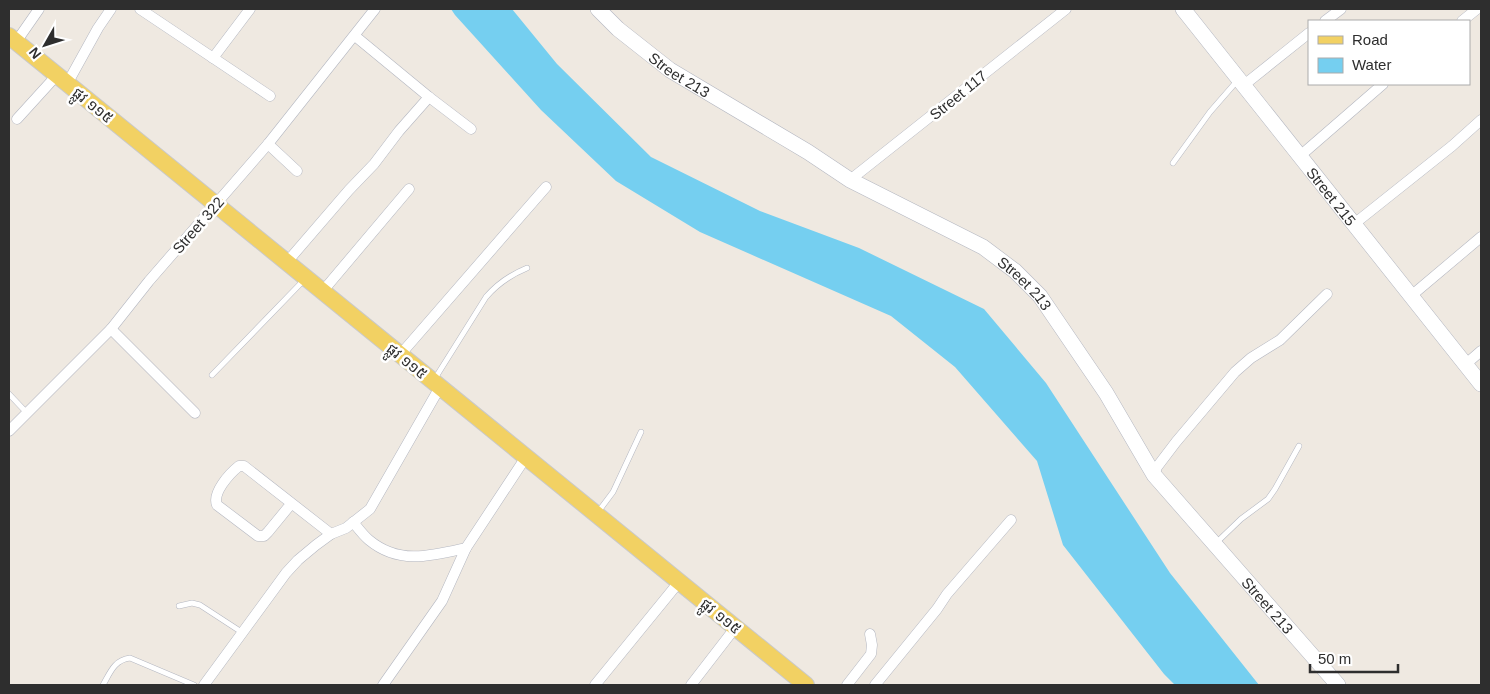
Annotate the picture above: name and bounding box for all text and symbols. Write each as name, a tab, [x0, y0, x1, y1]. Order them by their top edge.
north arrow	[20, 20, 70, 70]
legend	[1308, 20, 1470, 85]
text: Road	[1352, 31, 1388, 48]
text: N	[25, 44, 44, 62]
street label: Street 213	[646, 48, 713, 100]
text: Water	[1352, 56, 1391, 73]
street label: Street 117	[926, 67, 990, 123]
street label: ផ្លូវ ១១៥	[66, 84, 117, 131]
street label: Street 215	[1303, 164, 1360, 229]
street label: Street 322	[169, 193, 227, 257]
street label: Street 213	[995, 253, 1055, 313]
street label: ផ្លូវ ១១៥	[380, 340, 431, 387]
street label: Street 213	[1239, 573, 1297, 637]
street label: ផ្លូវ ១១៥	[694, 595, 745, 642]
scale bar	[1310, 642, 1398, 674]
text: 50 m	[1318, 650, 1351, 667]

